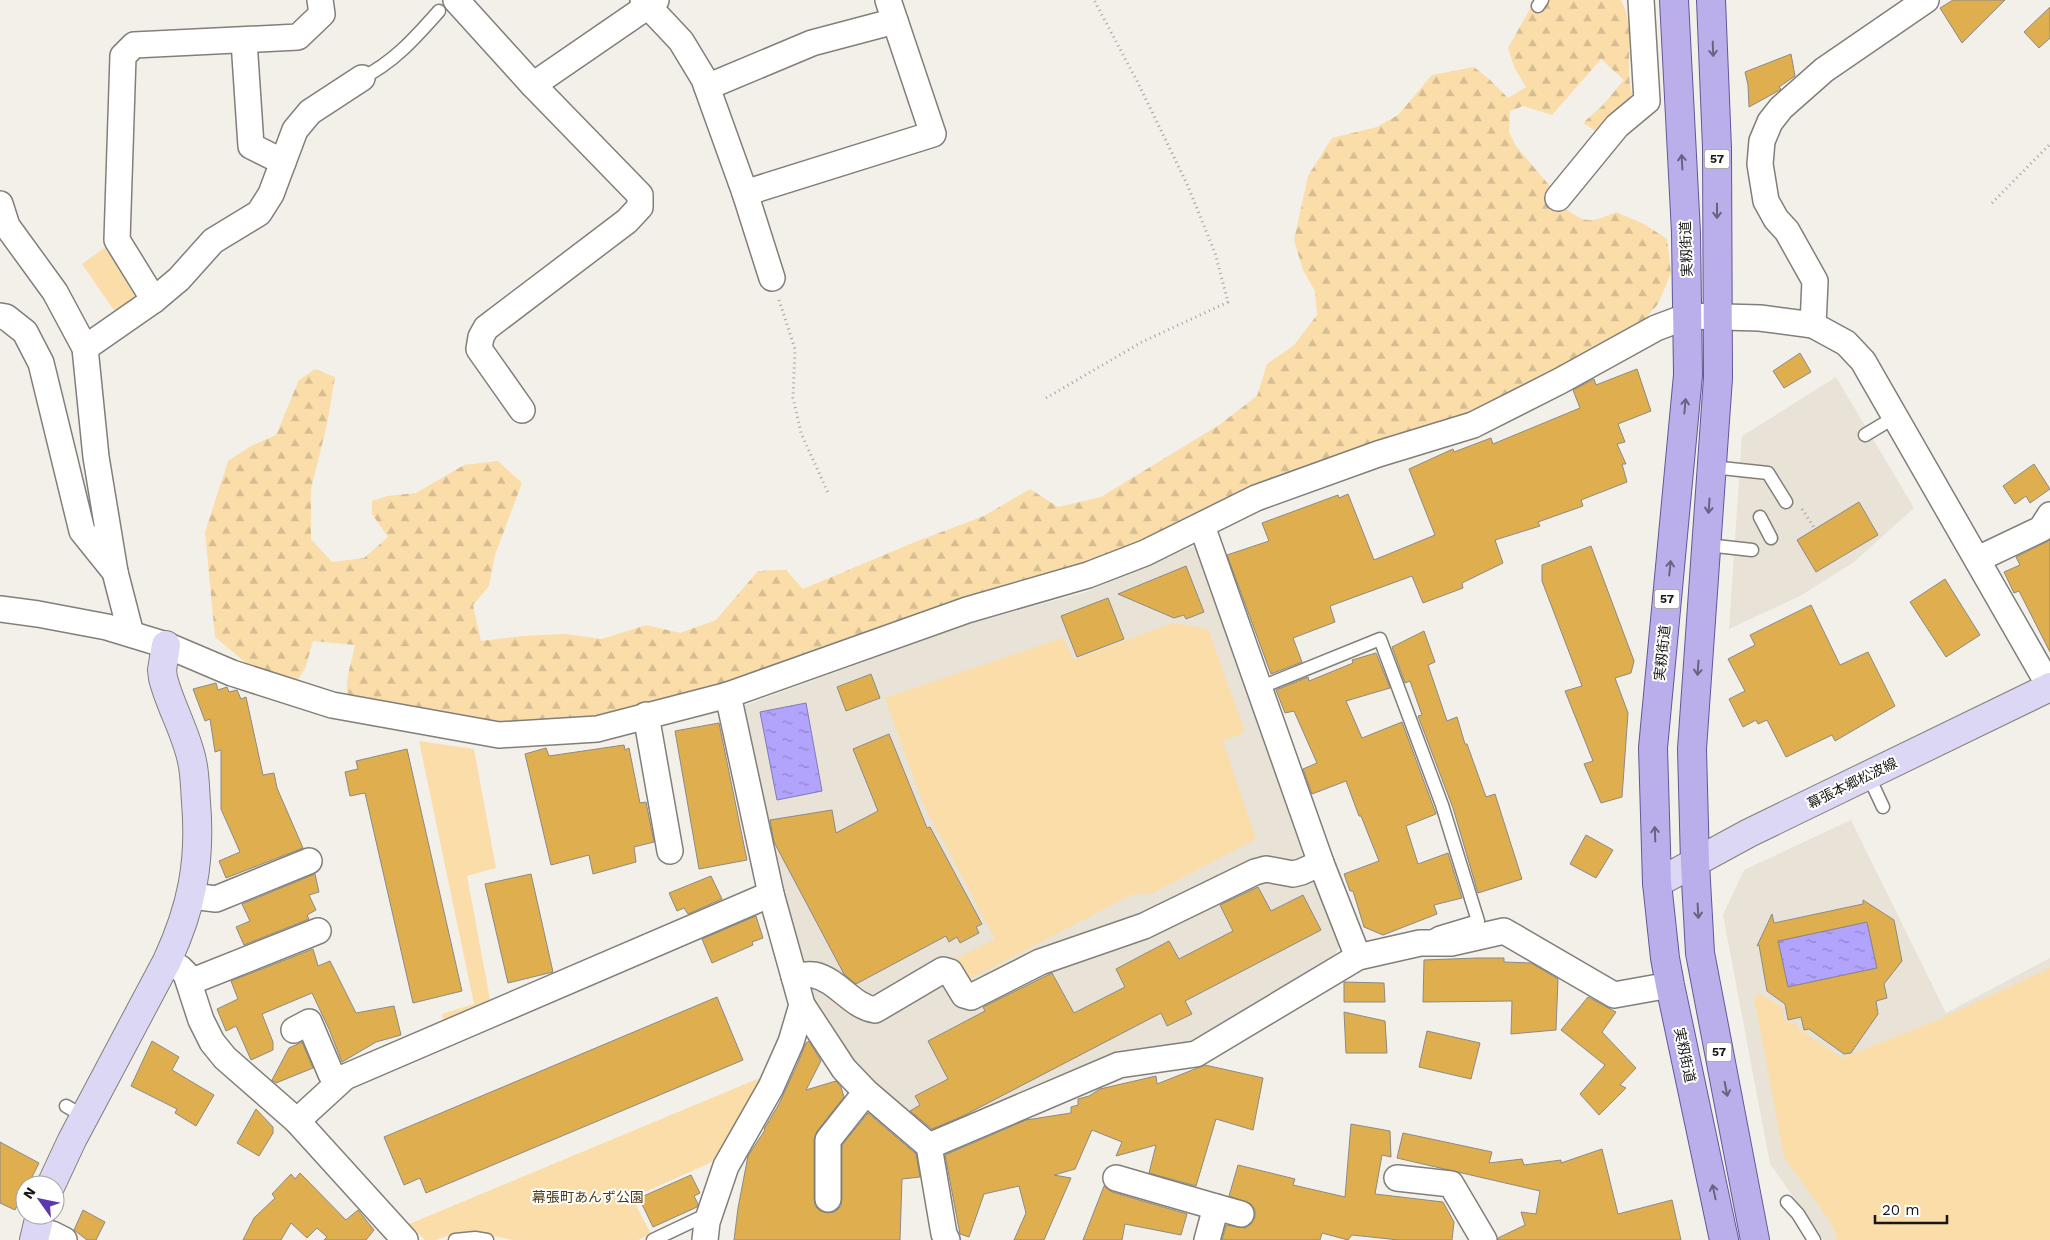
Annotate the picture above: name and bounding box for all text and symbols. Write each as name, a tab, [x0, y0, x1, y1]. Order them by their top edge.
one-way arrow	[1709, 40, 1718, 56]
road number: 57	[1704, 150, 1730, 168]
one-way arrow	[1678, 155, 1687, 171]
one-way arrow	[1712, 202, 1722, 219]
street label: 実籾街道	[1677, 221, 1695, 277]
one-way arrow	[1681, 398, 1690, 414]
one-way arrow	[1705, 497, 1714, 513]
one-way arrow	[1665, 560, 1675, 576]
road number: 57	[1654, 590, 1680, 608]
street label: 実籾街道	[1651, 624, 1673, 682]
one-way arrow	[1694, 660, 1703, 676]
street label: 幕張本郷松波線	[1804, 754, 1900, 812]
one-way arrow	[1651, 826, 1660, 842]
one-way arrow	[1693, 903, 1702, 919]
street label: 実籾街道	[1671, 1026, 1699, 1084]
road number: 57	[1706, 1042, 1732, 1062]
one-way arrow	[1722, 1080, 1731, 1096]
north arrow	[15, 1175, 65, 1225]
text: N	[20, 1184, 39, 1202]
one-way arrow	[1709, 1185, 1718, 1201]
park label: 幕張町あんず公園	[532, 1189, 644, 1205]
scale bar	[1875, 1192, 1948, 1224]
text: 20 m	[1882, 1201, 1920, 1219]

